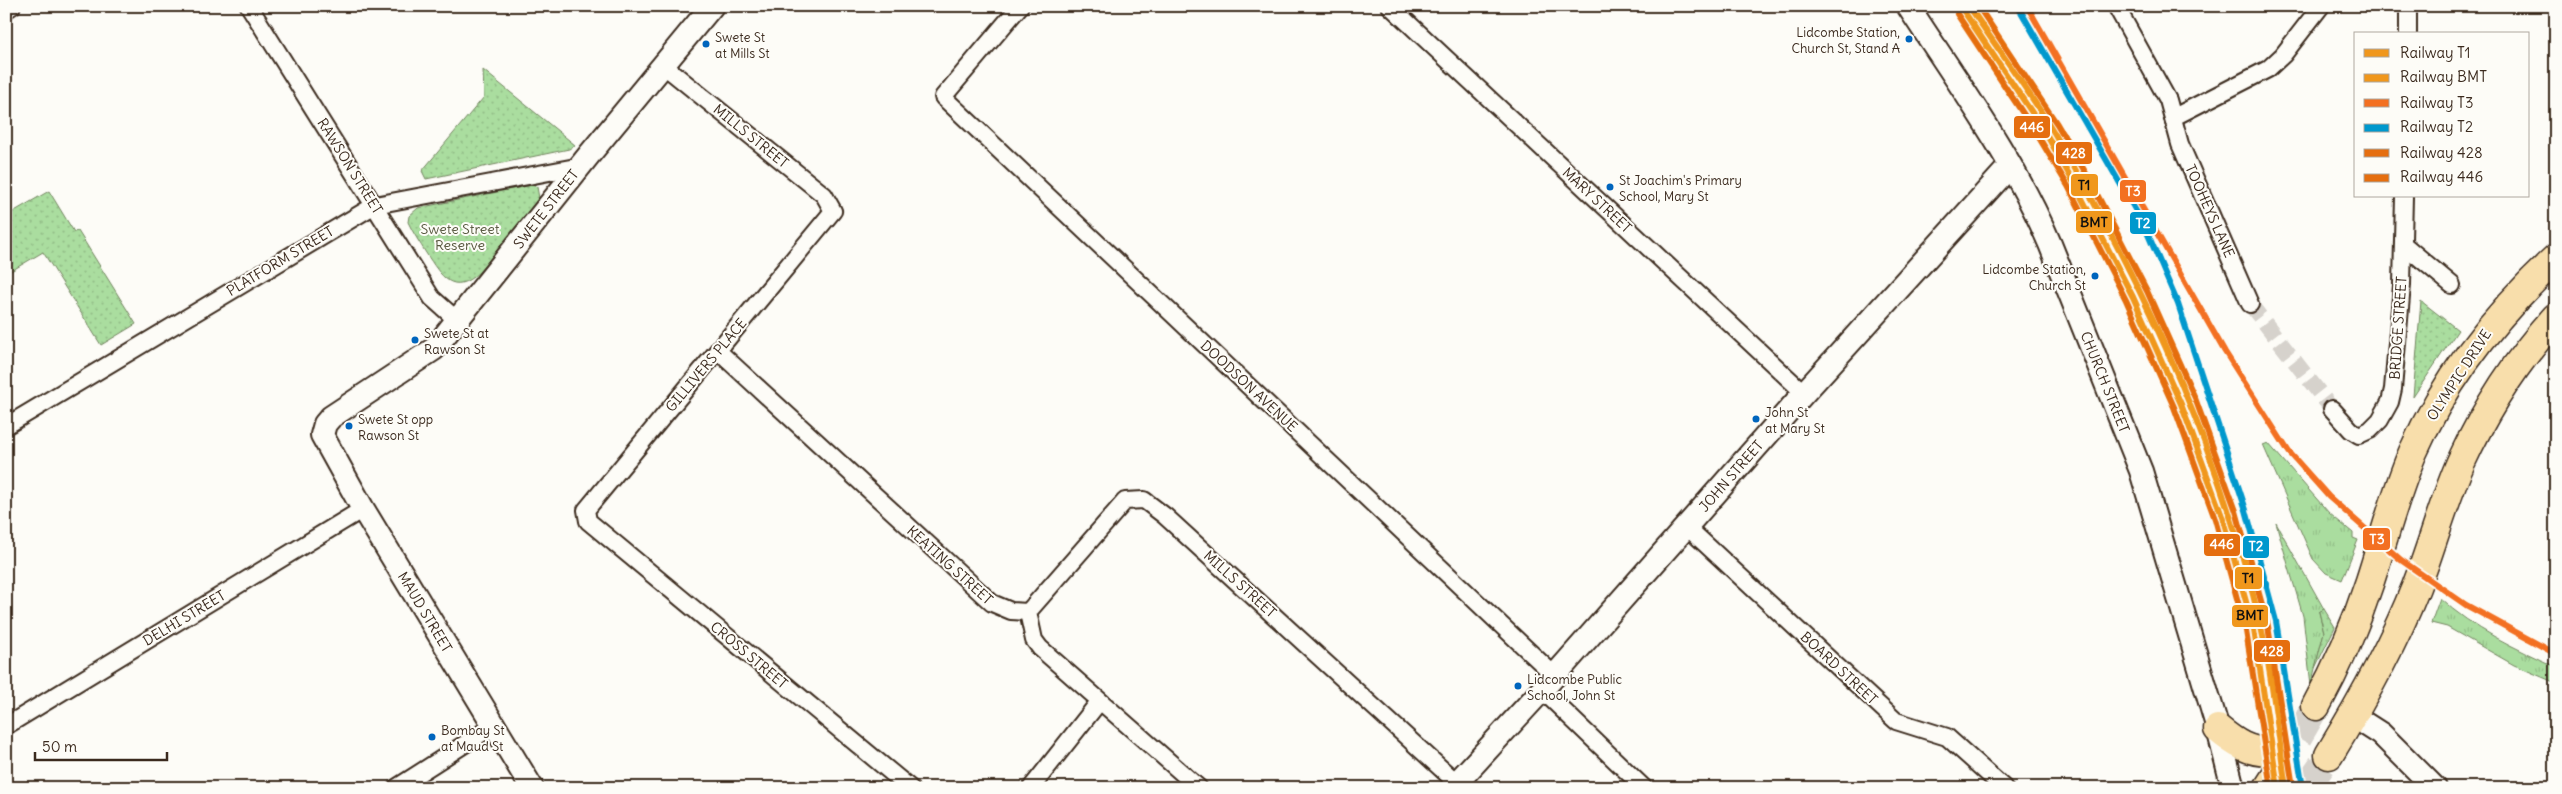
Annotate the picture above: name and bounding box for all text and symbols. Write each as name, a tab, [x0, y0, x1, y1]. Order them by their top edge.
place label: Lidcombe Station, Church St, Stand A	[1791, 24, 1900, 57]
place label: Swete St at Mills St	[715, 29, 770, 62]
legend	[2354, 32, 2530, 198]
marker: Lidcombe Station, Church St, Stand A	[1904, 34, 1914, 44]
marker: Swete St at Mills St	[701, 39, 711, 49]
text: Railway T1	[2400, 43, 2471, 62]
text: Railway BMT	[2400, 67, 2487, 86]
text: Railway T3	[2400, 93, 2474, 112]
street label: MILLS STREET	[710, 100, 792, 172]
street label: RAWSON STREET	[313, 115, 387, 217]
line badge: 446	[2013, 115, 2051, 139]
text: Railway T2	[2400, 117, 2473, 136]
text: 446	[2020, 118, 2044, 136]
line badge: 428	[2055, 141, 2093, 165]
text: Railway 428	[2400, 143, 2483, 162]
text: 428	[2062, 144, 2086, 162]
street label: TOOHEYS LANE	[2181, 162, 2239, 260]
street label: MARY STREET	[1559, 163, 1635, 237]
street label: SWETE STREET	[510, 166, 582, 252]
text: Railway 446	[2400, 167, 2483, 186]
place label: St Joachim's Primary School, Mary St	[1619, 172, 1742, 205]
line badge: T1	[2070, 173, 2099, 197]
text: T1	[2078, 176, 2090, 194]
line badge: T3	[2119, 179, 2147, 203]
marker: St Joachim's Primary School, Mary St	[1605, 182, 1615, 192]
text: T3	[2125, 182, 2141, 200]
line badge: BMT	[2075, 210, 2113, 234]
line badge: T2	[2129, 211, 2157, 235]
text: BMT	[2080, 213, 2109, 231]
text: T2	[2136, 214, 2151, 232]
park label: Swete Street Reserve	[421, 220, 500, 254]
street label: PLATFORM STREET	[223, 222, 337, 300]
place label: Lidcombe Station, Church St	[1982, 261, 2087, 294]
marker: Lidcombe Station, Church St	[2090, 271, 2100, 281]
street label: BRIDGE STREET	[2385, 276, 2411, 380]
street label: GILLIVERS PLACE	[662, 314, 750, 416]
place label: Swete St at Rawson St	[424, 325, 490, 358]
street label: OLYMPIC DRIVE	[2423, 326, 2495, 424]
street label: CHURCH STREET	[2076, 329, 2134, 435]
marker: Swete St at Rawson St	[410, 335, 420, 345]
street label: DOODSON AVENUE	[1197, 336, 1301, 436]
place label: John St at Mary St	[1765, 404, 1826, 437]
place label: Swete St opp Rawson St	[358, 411, 433, 444]
marker: John St at Mary St	[1751, 414, 1761, 424]
marker: Swete St opp Rawson St	[344, 421, 354, 431]
street label: JOHN STREET	[1695, 437, 1767, 515]
street label: KEATING STREET	[903, 522, 997, 608]
line badge: T3	[2362, 527, 2391, 551]
text: T3	[2369, 530, 2385, 548]
line badge: 446	[2203, 533, 2241, 557]
text: 446	[2210, 535, 2234, 553]
line badge: T2	[2242, 535, 2270, 559]
text: T2	[2249, 537, 2264, 555]
street label: MILLS STREET	[1200, 547, 1280, 621]
line badge: T1	[2234, 566, 2263, 590]
street label: MAUD STREET	[394, 568, 456, 656]
text: T1	[2242, 569, 2254, 587]
street label: DELHI STREET	[140, 586, 228, 650]
line badge: BMT	[2231, 604, 2269, 628]
text: BMT	[2236, 606, 2265, 624]
street label: CROSS STREET	[707, 617, 791, 693]
street label: BOARD STREET	[1797, 628, 1881, 708]
line badge: 428	[2253, 639, 2291, 663]
text: 428	[2260, 642, 2284, 660]
place label: Lidcombe Public School, John St	[1527, 671, 1623, 704]
marker: Lidcombe Public School, John St	[1513, 681, 1523, 691]
place label: Bombay St at Maud St	[441, 722, 505, 755]
scale bar	[35, 729, 168, 761]
marker: Bombay St at Maud St	[427, 732, 437, 742]
text: 50 m	[42, 737, 77, 756]

